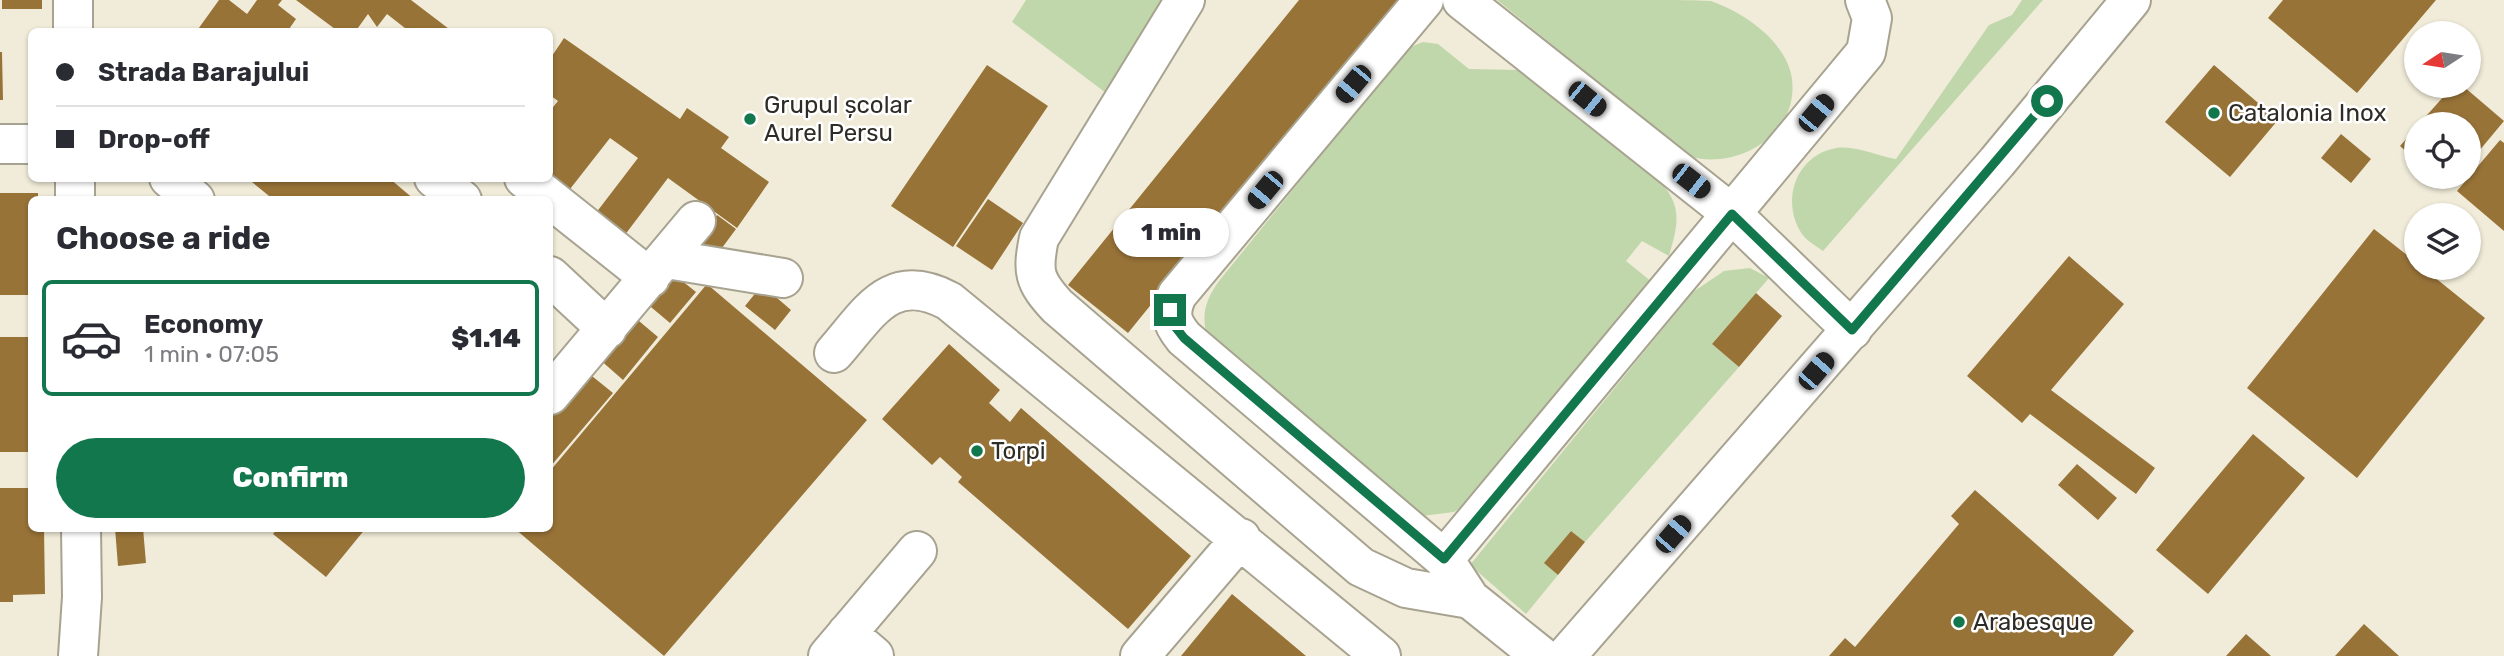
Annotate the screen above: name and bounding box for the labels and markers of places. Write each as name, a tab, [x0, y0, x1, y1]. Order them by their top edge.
place label: Grupul școlar Aurel Persu	[764, 91, 912, 147]
place label: Catalonia Inox	[2228, 99, 2386, 127]
marker: Catalonia Inox	[2206, 105, 2222, 121]
marker: Grupul școlar Aurel Persu	[742, 111, 758, 127]
place label: Torpi	[991, 437, 1046, 465]
marker: Torpi	[969, 443, 985, 459]
place label: Arabesque	[1973, 608, 2093, 636]
marker: Arabesque	[1951, 614, 1967, 630]

